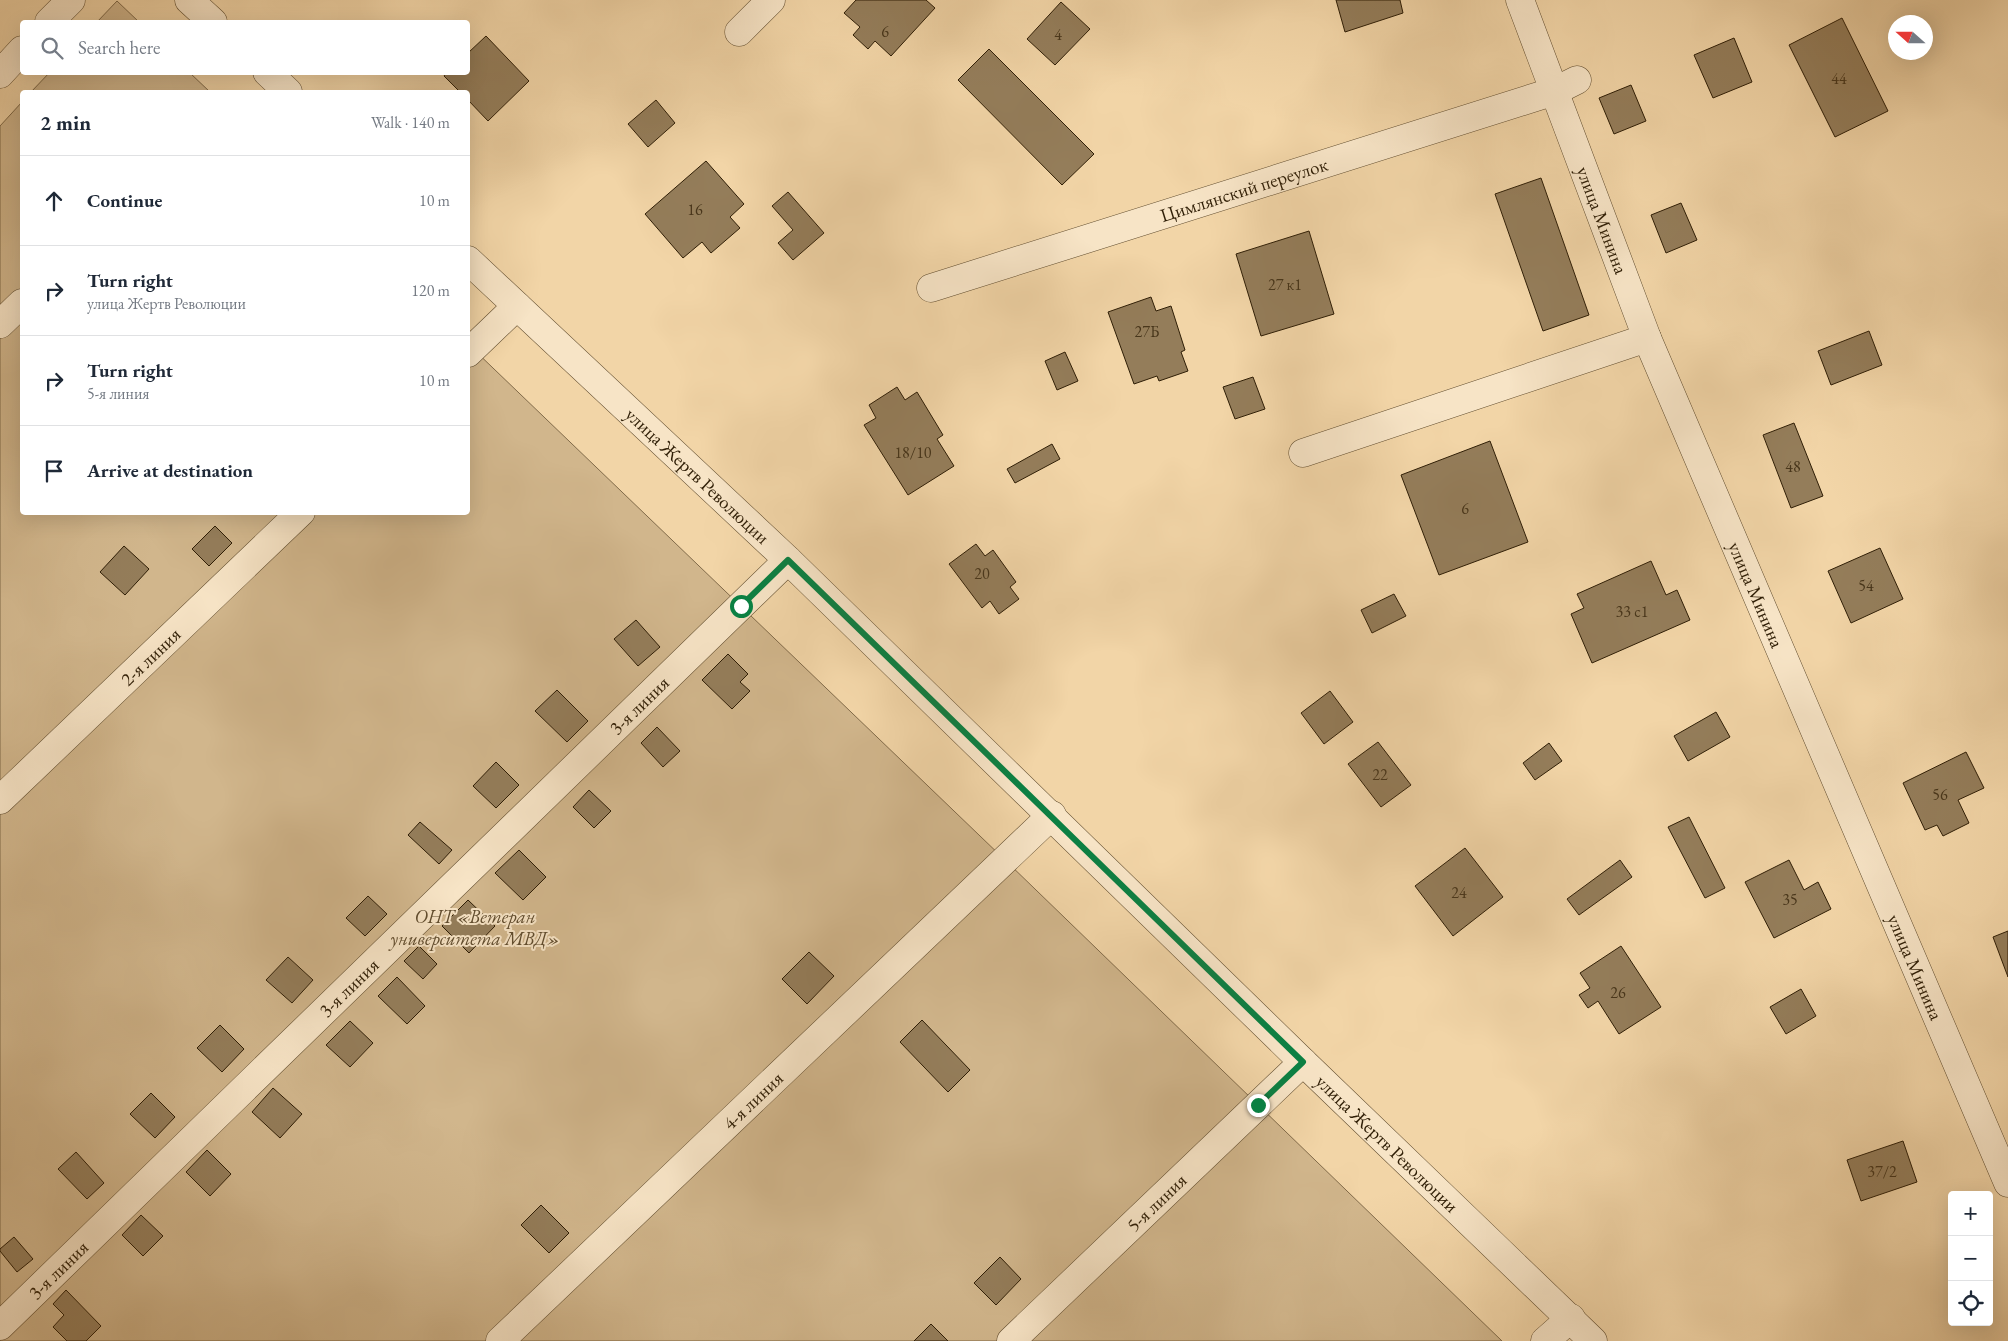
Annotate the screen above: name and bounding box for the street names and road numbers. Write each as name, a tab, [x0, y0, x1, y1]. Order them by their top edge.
street label: Цимлянский переулок	[1157, 152, 1331, 228]
street label: улица Минина	[1571, 163, 1634, 278]
street label: улица Жертв Революции	[620, 402, 775, 550]
street label: улица Минина	[1722, 538, 1790, 652]
street label: 2-я линия	[115, 622, 186, 691]
street label: 3-я линия	[604, 670, 675, 740]
street label: улица Минина	[1882, 910, 1949, 1024]
street label: 3-я линия	[313, 952, 385, 1022]
street label: 4-я линия	[717, 1066, 789, 1135]
street label: улица Жертв Революции	[1310, 1069, 1464, 1218]
street label: 5-я линия	[1121, 1167, 1193, 1237]
street label: 3-я линия	[23, 1235, 94, 1305]

